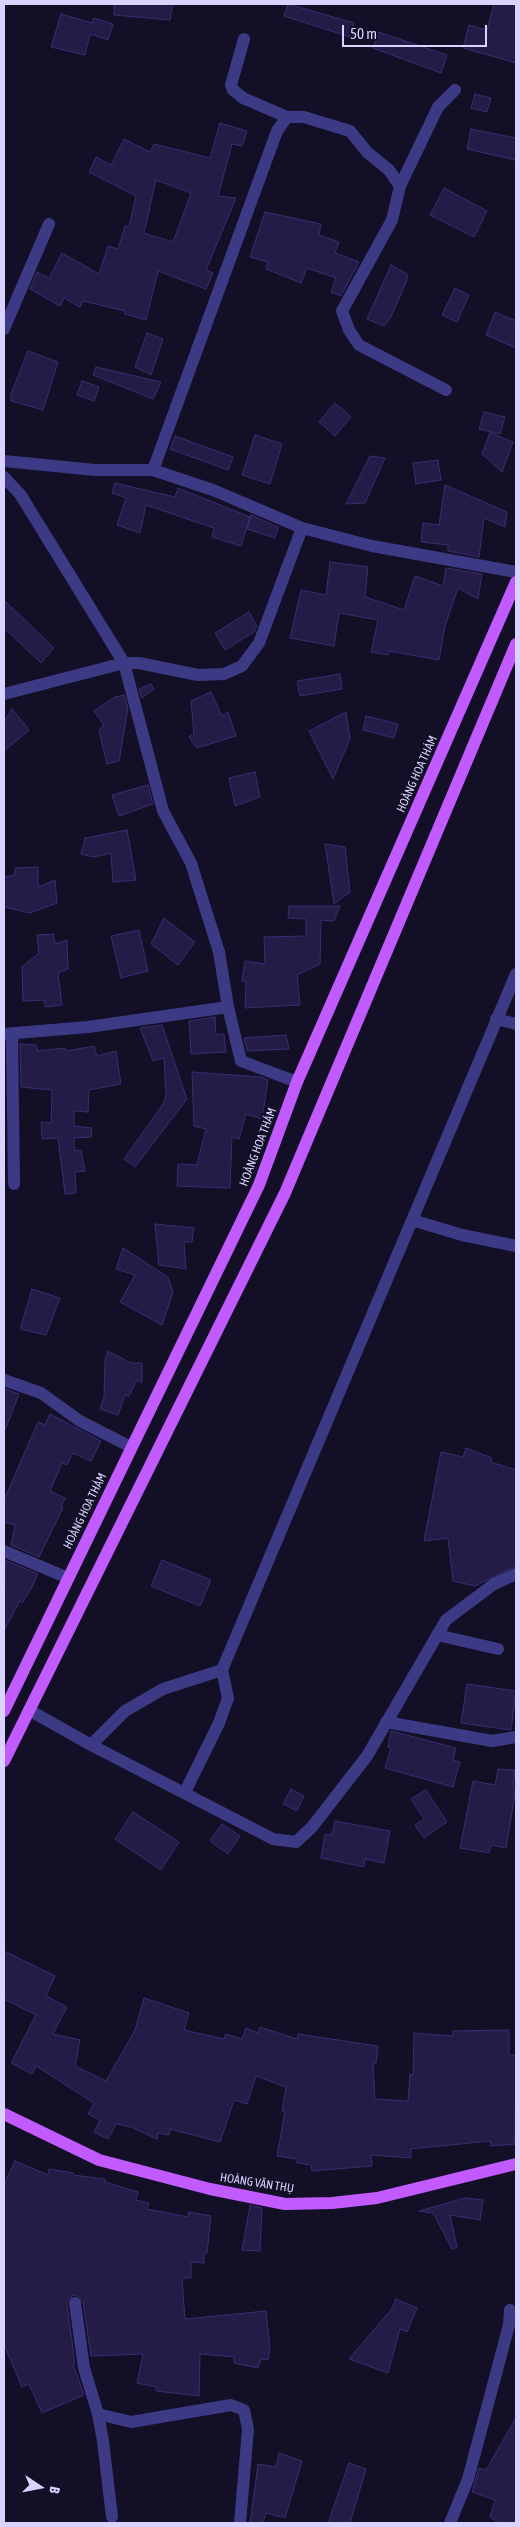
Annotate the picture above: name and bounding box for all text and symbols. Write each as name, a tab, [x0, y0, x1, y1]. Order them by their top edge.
scale bar	[345, 15, 490, 47]
text: 50 m	[350, 25, 377, 42]
street label: HOÀNG HOA THÁM	[394, 733, 440, 815]
street label: HOÀNG HOA THÁM	[236, 1106, 280, 1188]
street label: HOÀNG HOA THÁM	[60, 1471, 110, 1551]
street label: HOÀNG VĂN THỤ	[219, 2170, 295, 2196]
north arrow	[15, 2462, 65, 2512]
text: B	[46, 2485, 63, 2495]

